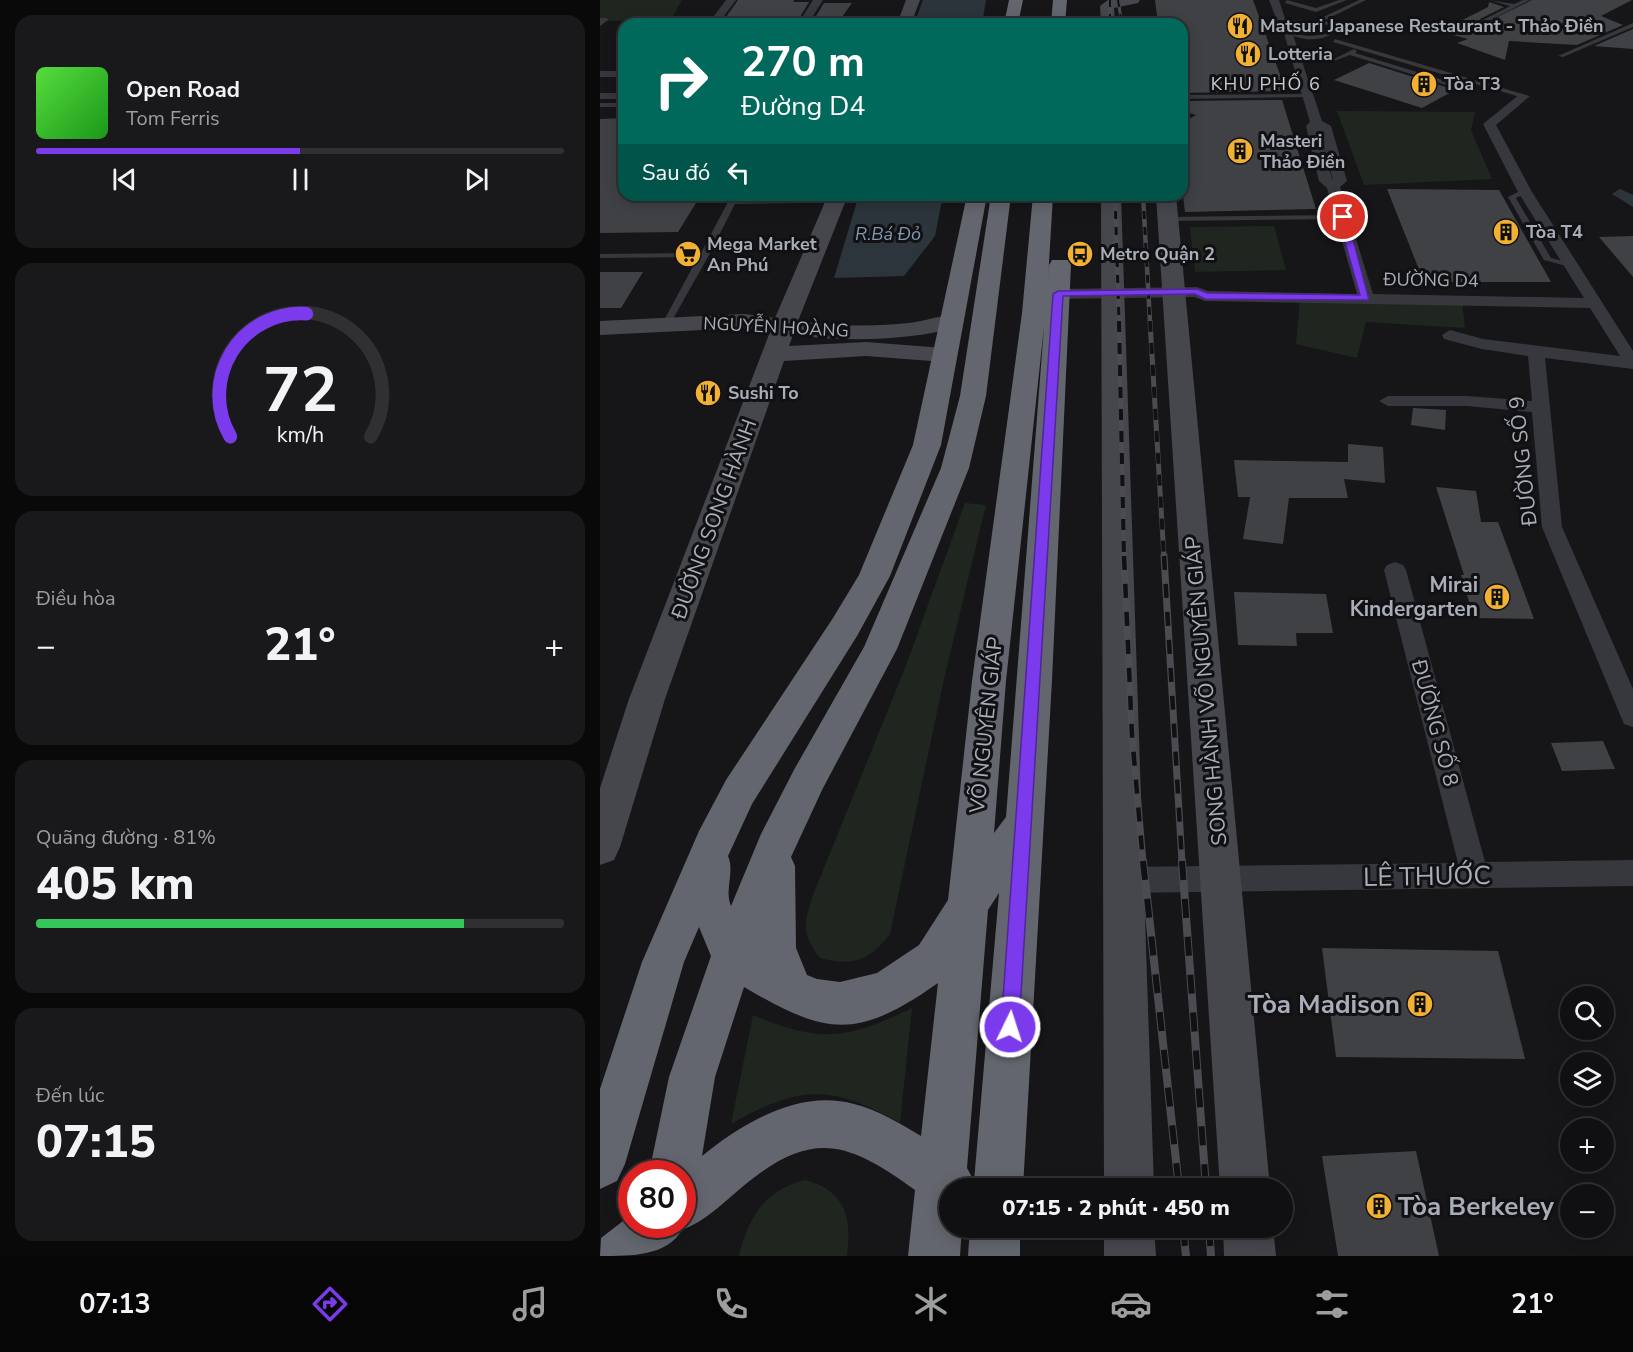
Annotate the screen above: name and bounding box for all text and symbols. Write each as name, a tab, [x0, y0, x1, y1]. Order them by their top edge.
restaurant icon: Matsuri Japanese Restaurant - Thảo Điền	[1225, 11, 1255, 41]
place label: Matsuri Japanese Restaurant - Thảo Điền	[1260, 14, 1604, 38]
text: 270 m	[741, 34, 865, 91]
restaurant icon: Lotteria	[1233, 39, 1263, 69]
icon: right	[642, 42, 720, 120]
place label: Lotteria	[1268, 42, 1333, 66]
building icon: Tòa T3	[1409, 69, 1439, 99]
district label: KHU PHỐ 6	[1211, 71, 1321, 96]
place label: Tòa T3	[1444, 72, 1501, 96]
text: Open Road	[126, 75, 240, 105]
text: Đường D4	[741, 88, 866, 125]
text: Tom Ferris	[126, 105, 220, 132]
place label: Masteri Thảo Điền	[1260, 129, 1345, 174]
building icon: Masteri Thảo Điền	[1225, 136, 1255, 166]
icon: left	[722, 156, 755, 189]
text: Sau đó	[642, 158, 710, 188]
icon: previous	[108, 163, 141, 196]
icon: pause	[284, 163, 317, 196]
icon: next	[460, 163, 493, 196]
pin	[1317, 191, 1368, 242]
icon: arrive	[1326, 200, 1359, 233]
building icon: Tòa T4	[1491, 217, 1521, 247]
place label: Tòa T4	[1526, 220, 1583, 244]
water label: R.Bá Đỏ	[855, 222, 921, 246]
place label: Mega Market An Phú	[707, 232, 817, 277]
supermarket icon: Mega Market An Phú	[673, 239, 703, 269]
bus stop icon: Metro Quận 2	[1065, 239, 1095, 269]
place label: Metro Quận 2	[1100, 242, 1215, 266]
street label: ĐƯỜNG D4	[1382, 267, 1479, 293]
street label: NGUYỄN HOÀNG	[703, 310, 849, 343]
text: 72	[263, 348, 337, 433]
restaurant icon: Sushi To	[693, 378, 723, 408]
place label: Sushi To	[728, 381, 799, 405]
street label: ĐƯỜNG SỐ 9	[1500, 395, 1544, 528]
street label: ĐƯỜNG SONG HÀNH	[664, 415, 763, 624]
text: km/h	[276, 420, 324, 450]
street label: SONG HÀNH VÕ NGUYÊN GIÁP	[1178, 535, 1233, 847]
place label: Mirai Kindergarten	[1350, 571, 1478, 623]
building icon: Mirai Kindergarten	[1482, 582, 1512, 612]
text: Điều hòa	[36, 585, 116, 612]
text: 21°	[264, 615, 336, 676]
text: −	[36, 624, 56, 669]
text: +	[544, 624, 564, 669]
street label: VÕ NGUYÊN GIÁP	[962, 635, 1009, 815]
street label: ĐƯỜNG SỐ 8	[1404, 655, 1467, 789]
text: Quãng đường · 81%	[36, 824, 216, 851]
text: 405 km	[36, 854, 195, 915]
street label: LÊ THƯỚC	[1363, 858, 1491, 895]
map controls	[1560, 986, 1614, 1238]
button: search	[1560, 986, 1614, 1040]
place label: Tòa Madison	[1248, 987, 1400, 1022]
building icon: Tòa Madison	[1405, 989, 1435, 1019]
position arrow	[978, 995, 1042, 1059]
button: layers	[1560, 1052, 1614, 1106]
text: Đến lúc	[36, 1082, 104, 1109]
text: 07:15	[36, 1112, 156, 1173]
button: +	[1560, 1118, 1614, 1172]
speed limit sign: 80	[618, 1160, 696, 1238]
button: −	[1560, 1184, 1614, 1238]
place label: Tòa Berkeley	[1398, 1189, 1554, 1224]
building icon: Tòa Berkeley	[1364, 1191, 1394, 1221]
text: 07:15 · 2 phút · 450 m	[1002, 1193, 1230, 1223]
icon: directions	[309, 1283, 351, 1325]
icon: music	[509, 1283, 551, 1325]
icon: phone	[710, 1283, 752, 1325]
icon: climate	[910, 1283, 952, 1325]
icon: car	[1110, 1283, 1152, 1325]
icon: filters	[1311, 1283, 1353, 1325]
text: 07:13	[79, 1286, 151, 1323]
text: 21°	[1511, 1286, 1554, 1323]

